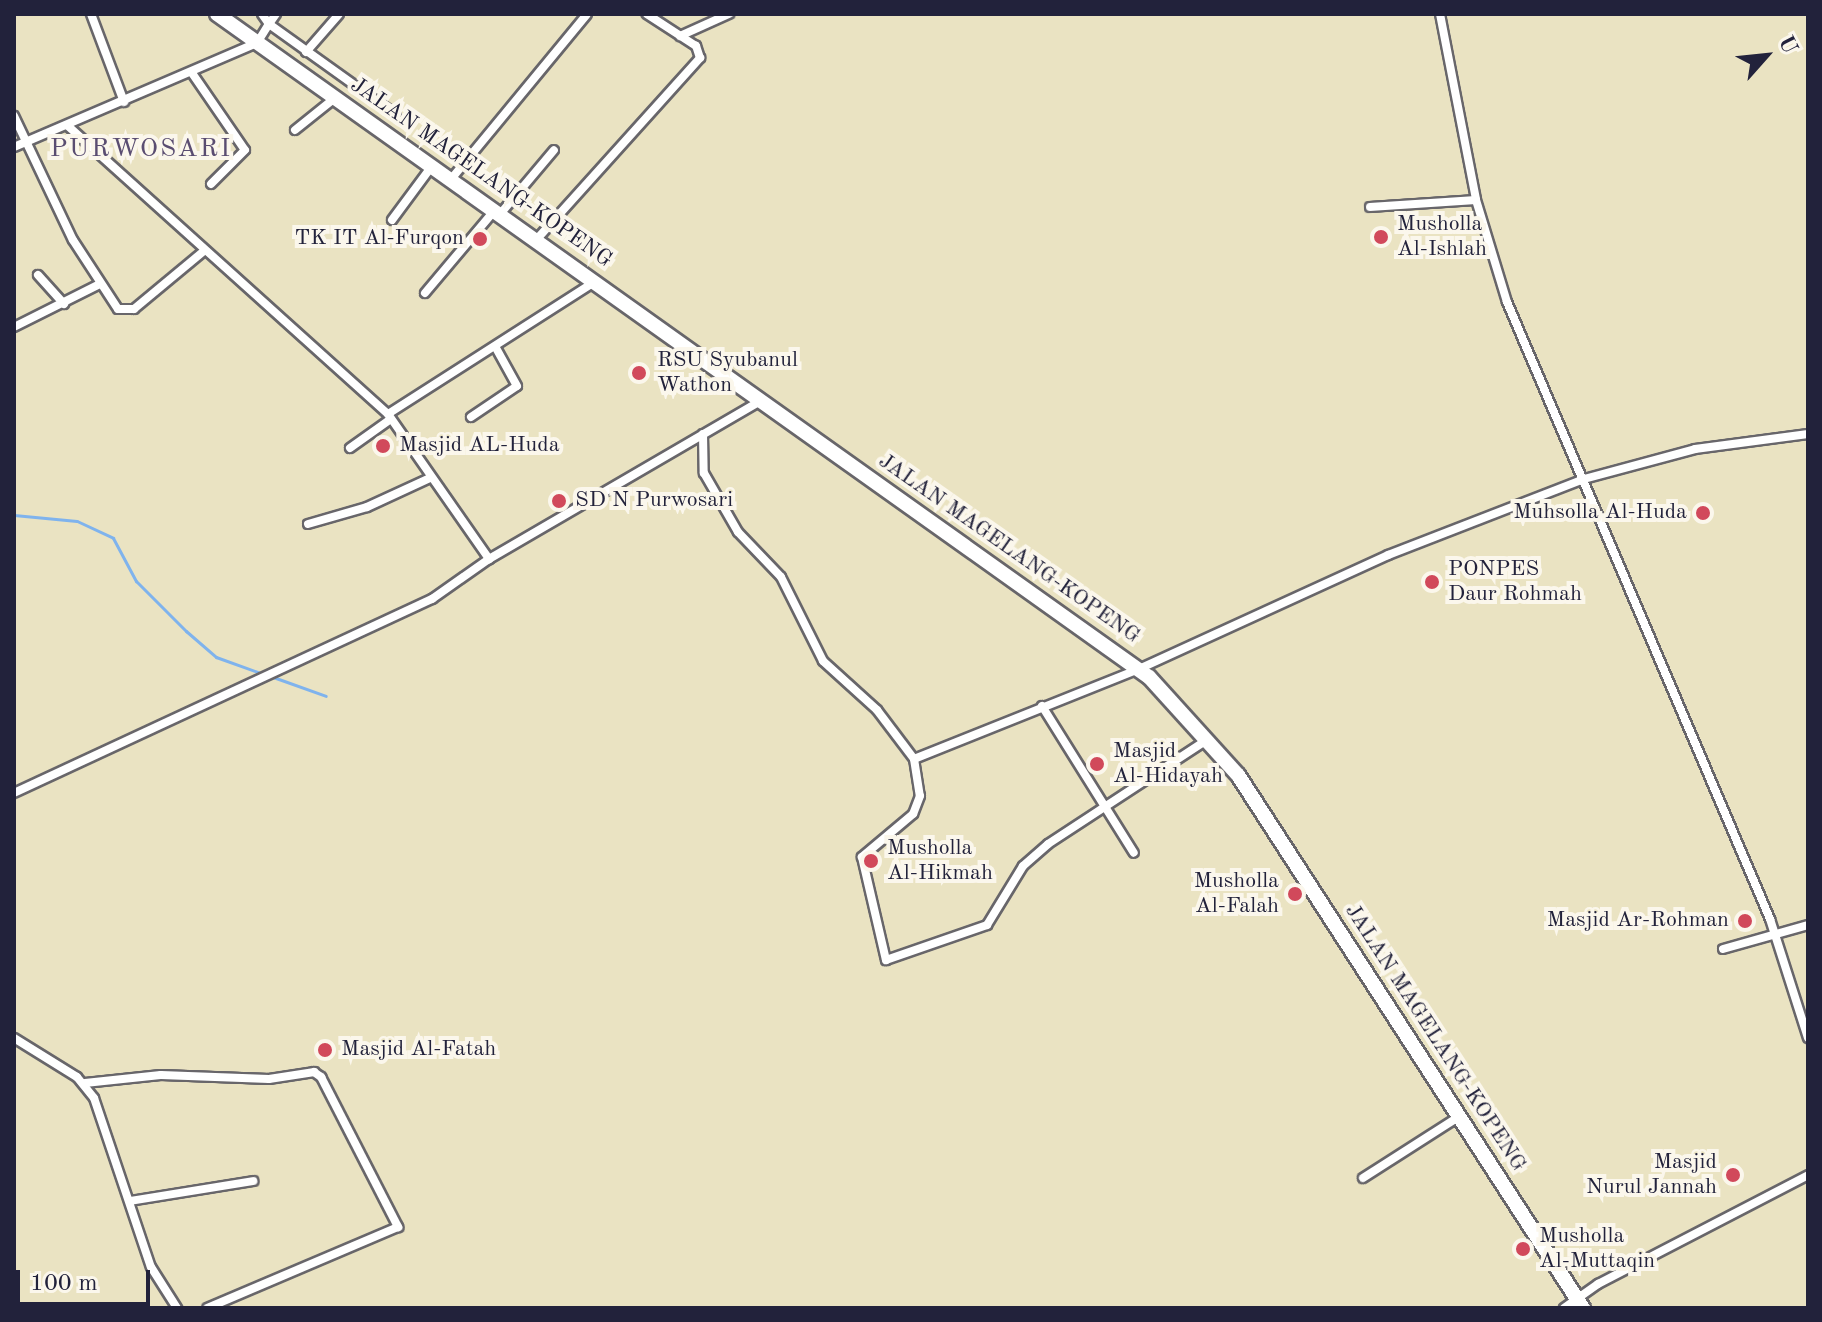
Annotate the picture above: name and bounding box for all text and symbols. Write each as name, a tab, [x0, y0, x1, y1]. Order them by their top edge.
north arrow	[1726, 16, 1806, 96]
text: U	[1774, 32, 1801, 58]
street label: JALAN MAGELANG-KOPENG	[345, 72, 617, 274]
district label: PURWOSARI	[50, 134, 232, 166]
place label: Musholla Al-Ishlah	[1397, 211, 1487, 262]
place label: TK IT Al-Furqon	[295, 226, 464, 252]
marker: Musholla Al-Ishlah	[1372, 228, 1390, 246]
marker: TK IT Al-Furqon	[471, 230, 489, 248]
place label: RSU Syubanul Wathon	[657, 347, 798, 398]
marker: RSU Syubanul Wathon	[628, 362, 650, 384]
place label: Masjid AL-Huda	[399, 433, 560, 459]
marker: Masjid AL-Huda	[374, 437, 392, 455]
street label: JALAN MAGELANG-KOPENG	[873, 448, 1145, 650]
place label: SD N Purwosari	[575, 488, 733, 514]
marker: SD N Purwosari	[550, 492, 568, 510]
place label: Muhsolla Al-Huda	[1513, 500, 1687, 526]
marker: Muhsolla Al-Huda	[1694, 504, 1712, 522]
place label: PONPES Daur Rohmah	[1448, 556, 1582, 608]
marker: PONPES Daur Rohmah	[1423, 573, 1441, 591]
place label: Masjid Al-Hidayah	[1113, 738, 1223, 790]
marker: Masjid Al-Hidayah	[1088, 755, 1106, 773]
place label: Musholla Al-Hikmah	[887, 835, 993, 886]
marker: Musholla Al-Hikmah	[862, 852, 880, 870]
place label: Musholla Al-Falah	[1194, 868, 1279, 920]
marker: Musholla Al-Falah	[1286, 885, 1304, 903]
street label: JALAN MAGELANG-KOPENG	[1339, 899, 1531, 1177]
place label: Masjid Ar-Rohman	[1547, 908, 1729, 934]
marker: Masjid Ar-Rohman	[1736, 912, 1754, 930]
place label: Masjid Al-Fatah	[341, 1037, 496, 1063]
marker: Masjid Al-Fatah	[316, 1041, 334, 1059]
place label: Masjid Nurul Jannah	[1586, 1149, 1717, 1200]
marker: Masjid Nurul Jannah	[1724, 1166, 1742, 1184]
place label: Musholla Al-Muttaqin	[1539, 1223, 1655, 1274]
marker: Musholla Al-Muttaqin	[1514, 1240, 1532, 1258]
scale bar	[20, 1254, 154, 1304]
text: 100 m	[30, 1272, 98, 1296]

